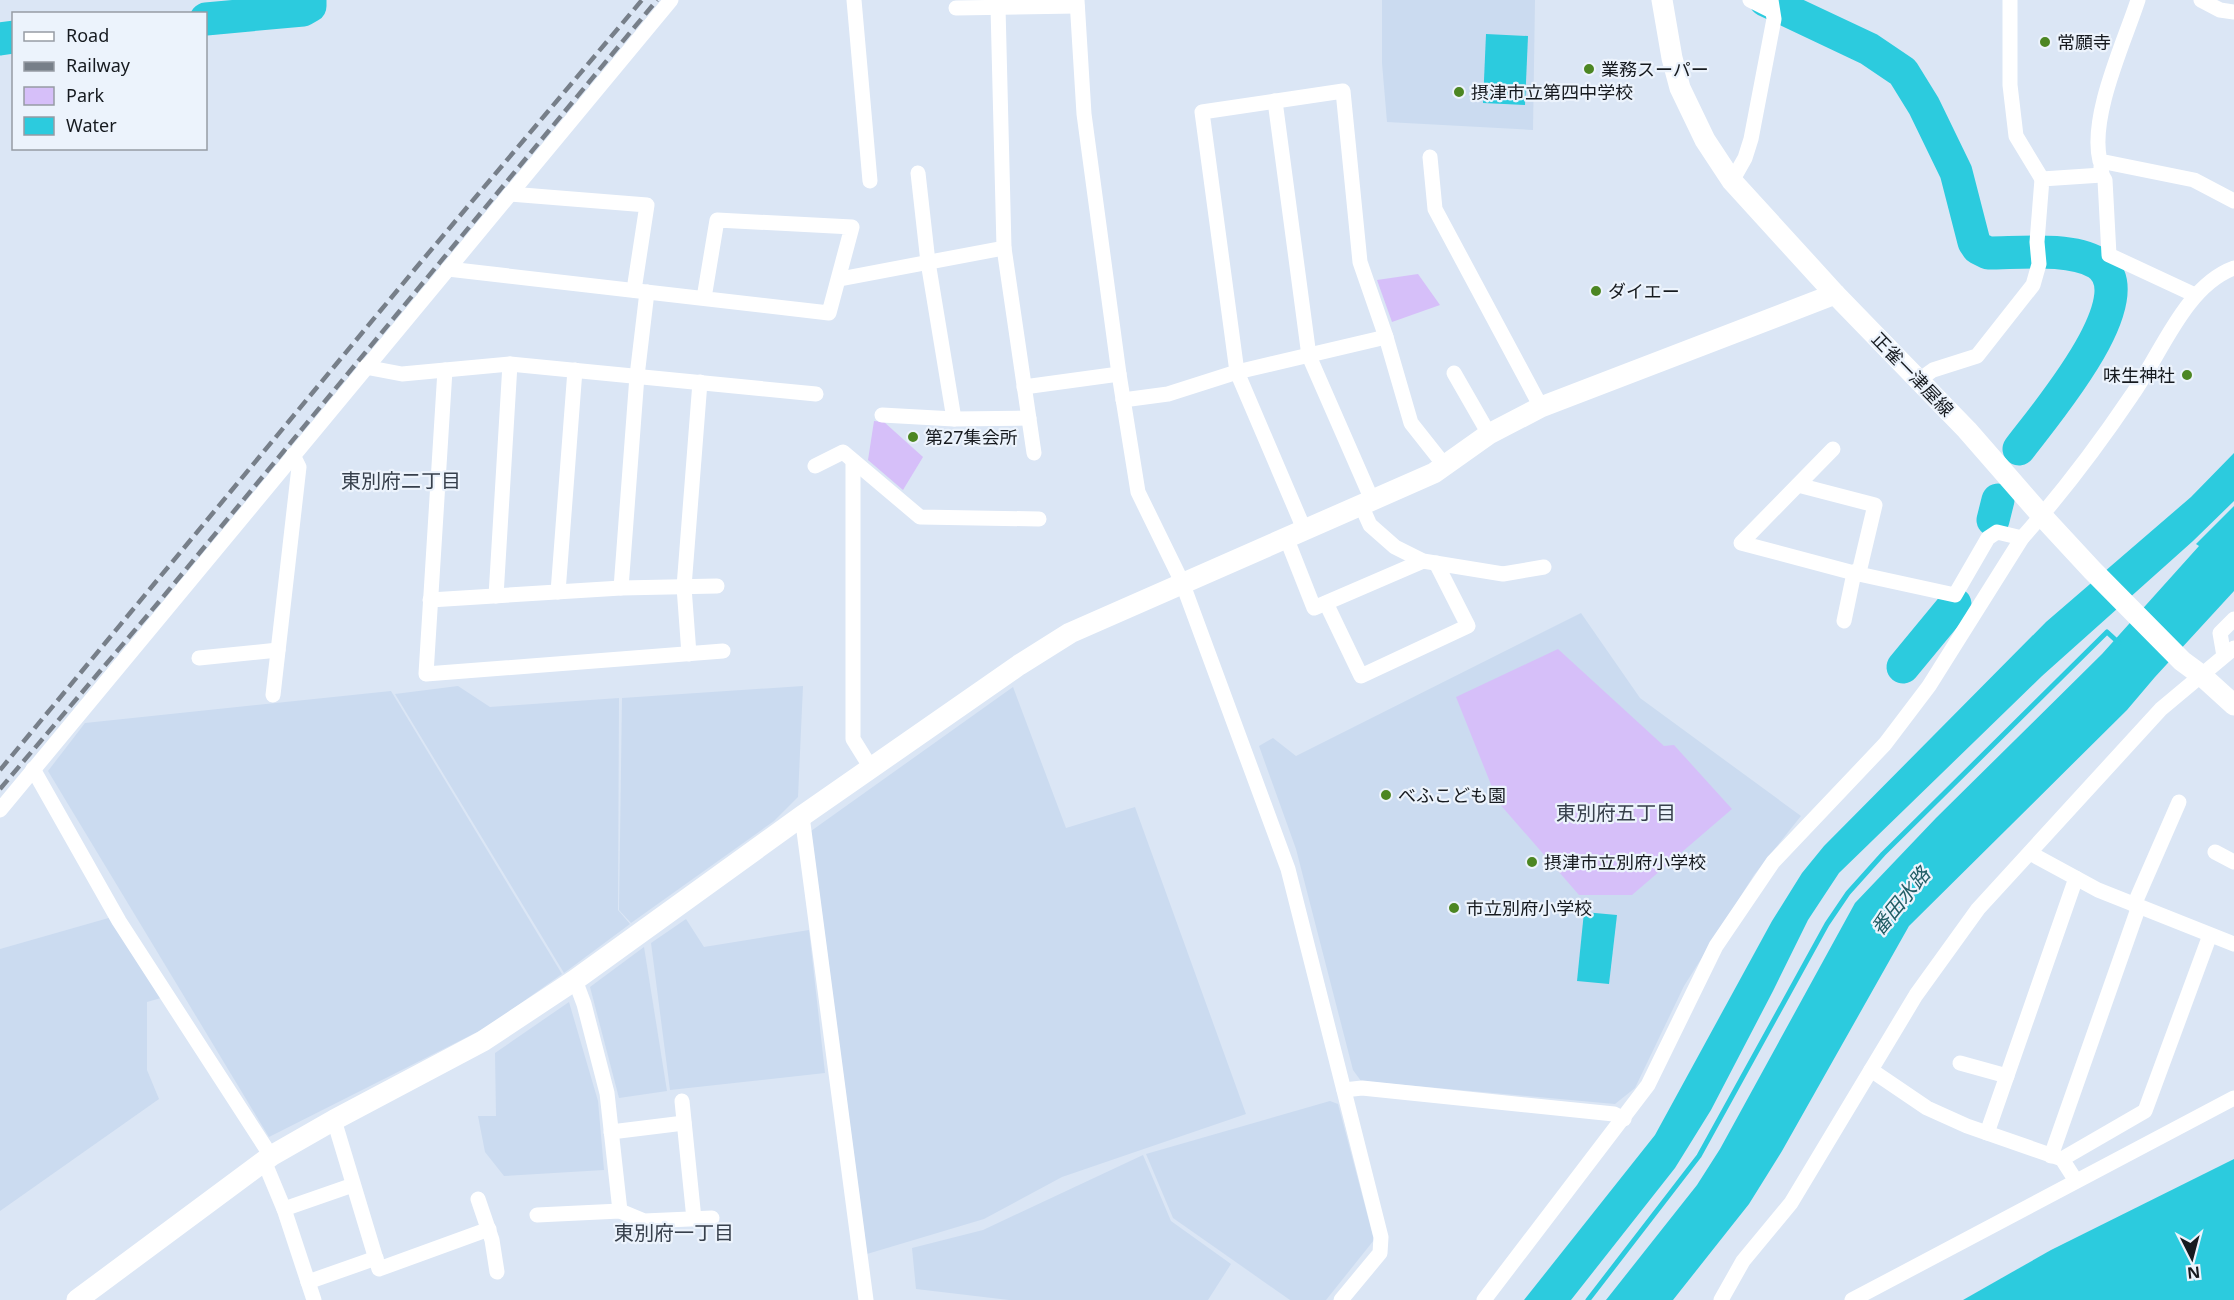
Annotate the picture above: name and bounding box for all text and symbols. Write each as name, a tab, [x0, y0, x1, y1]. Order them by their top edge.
legend	[12, 12, 207, 150]
text: Road	[66, 23, 109, 47]
place label: 常願寺	[2057, 30, 2111, 54]
marker: 常願寺	[2038, 35, 2052, 49]
text: Railway	[66, 53, 131, 77]
place label: 業務スーパー	[1601, 57, 1709, 81]
marker: 業務スーパー	[1582, 62, 1596, 76]
place label: 摂津市立第四中学校	[1471, 80, 1633, 104]
text: Park	[66, 83, 104, 107]
marker: 摂津市立第四中学校	[1452, 85, 1466, 99]
text: Water	[66, 113, 117, 137]
place label: ダイエー	[1608, 279, 1680, 303]
marker: ダイエー	[1589, 284, 1603, 298]
street label: 正雀一津屋線	[1867, 327, 1959, 421]
place label: 味生神社	[2103, 363, 2175, 387]
marker: 味生神社	[2180, 368, 2194, 382]
place label: 第27集会所	[925, 425, 1018, 449]
marker: 第27集会所	[906, 430, 920, 444]
district label: 東別府二丁目	[341, 467, 461, 494]
place label: べふこども園	[1398, 783, 1506, 807]
marker: べふこども園	[1379, 788, 1393, 802]
district label: 東別府五丁目	[1556, 799, 1676, 826]
place label: 摂津市立別府小学校	[1544, 850, 1706, 874]
marker: 摂津市立別府小学校	[1525, 855, 1539, 869]
water label: 番田水路	[1864, 860, 1937, 941]
place label: 市立別府小学校	[1466, 896, 1592, 920]
marker: 市立別府小学校	[1447, 901, 1461, 915]
district label: 東別府一丁目	[614, 1219, 734, 1246]
north arrow	[2162, 1228, 2222, 1288]
text: N	[2186, 1261, 2201, 1285]

